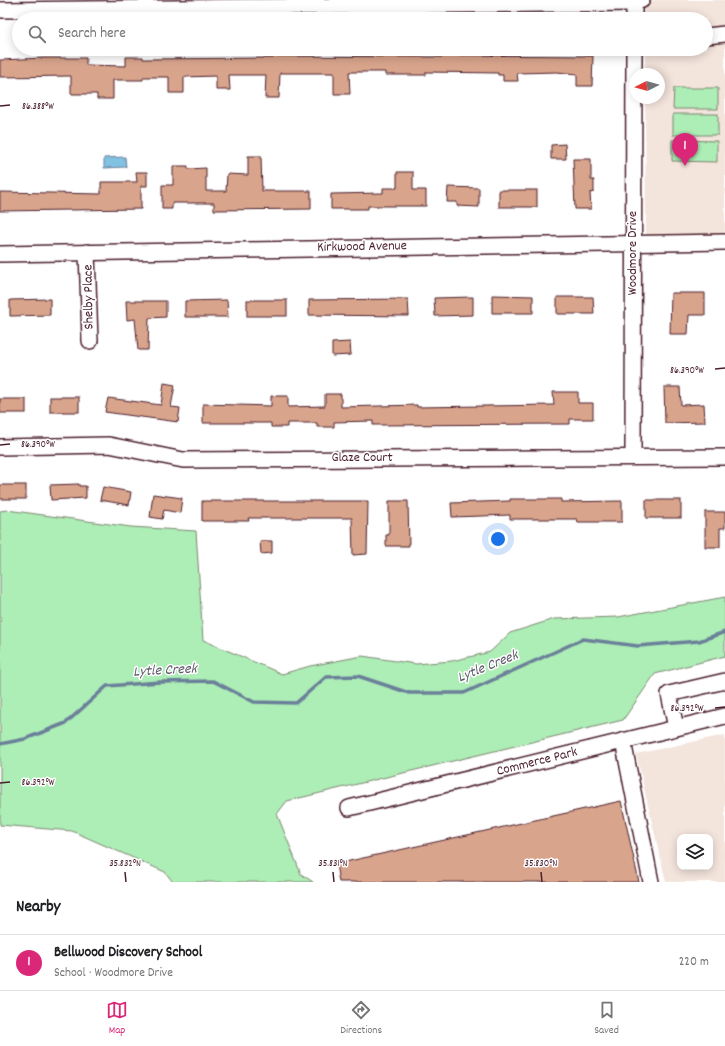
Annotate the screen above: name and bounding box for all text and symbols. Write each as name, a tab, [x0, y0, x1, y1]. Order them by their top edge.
search box	[12, 12, 713, 56]
icon: search	[26, 23, 48, 45]
text: Search here	[58, 23, 126, 45]
north arrow	[629, 68, 665, 104]
text: 86.388°W	[22, 100, 54, 114]
pin: 1	[672, 133, 698, 166]
street label: Woodmore Drive	[623, 211, 643, 295]
street label: Kirkwood Avenue	[317, 236, 407, 258]
street label: Shelby Place	[78, 264, 100, 330]
text: 86.390°W	[670, 364, 704, 378]
text: 86.390°W	[21, 438, 55, 452]
street label: Glaze Court	[331, 448, 393, 468]
your location	[488, 529, 508, 549]
water label: Lytle Creek	[454, 644, 523, 689]
water label: Lytle Creek	[133, 658, 199, 684]
text: 86.392°W	[671, 702, 704, 716]
street label: Commerce Park	[495, 742, 580, 782]
text: 86.392°W	[22, 776, 55, 790]
map controls	[677, 834, 713, 870]
button: layers	[677, 834, 713, 870]
text: 35.832°N	[109, 857, 141, 871]
text: 35.831°N	[318, 857, 348, 871]
text: 35.830°N	[525, 857, 557, 871]
text: Nearby	[16, 896, 60, 920]
text: Bellwood Discovery School	[54, 942, 202, 964]
text: 1	[28, 953, 30, 972]
text: 220 m	[679, 953, 709, 972]
text: School · Woodmore Drive	[54, 964, 173, 983]
tab: Map	[106, 999, 128, 1039]
tab: Directions	[340, 999, 382, 1039]
tab: Saved	[594, 999, 619, 1039]

